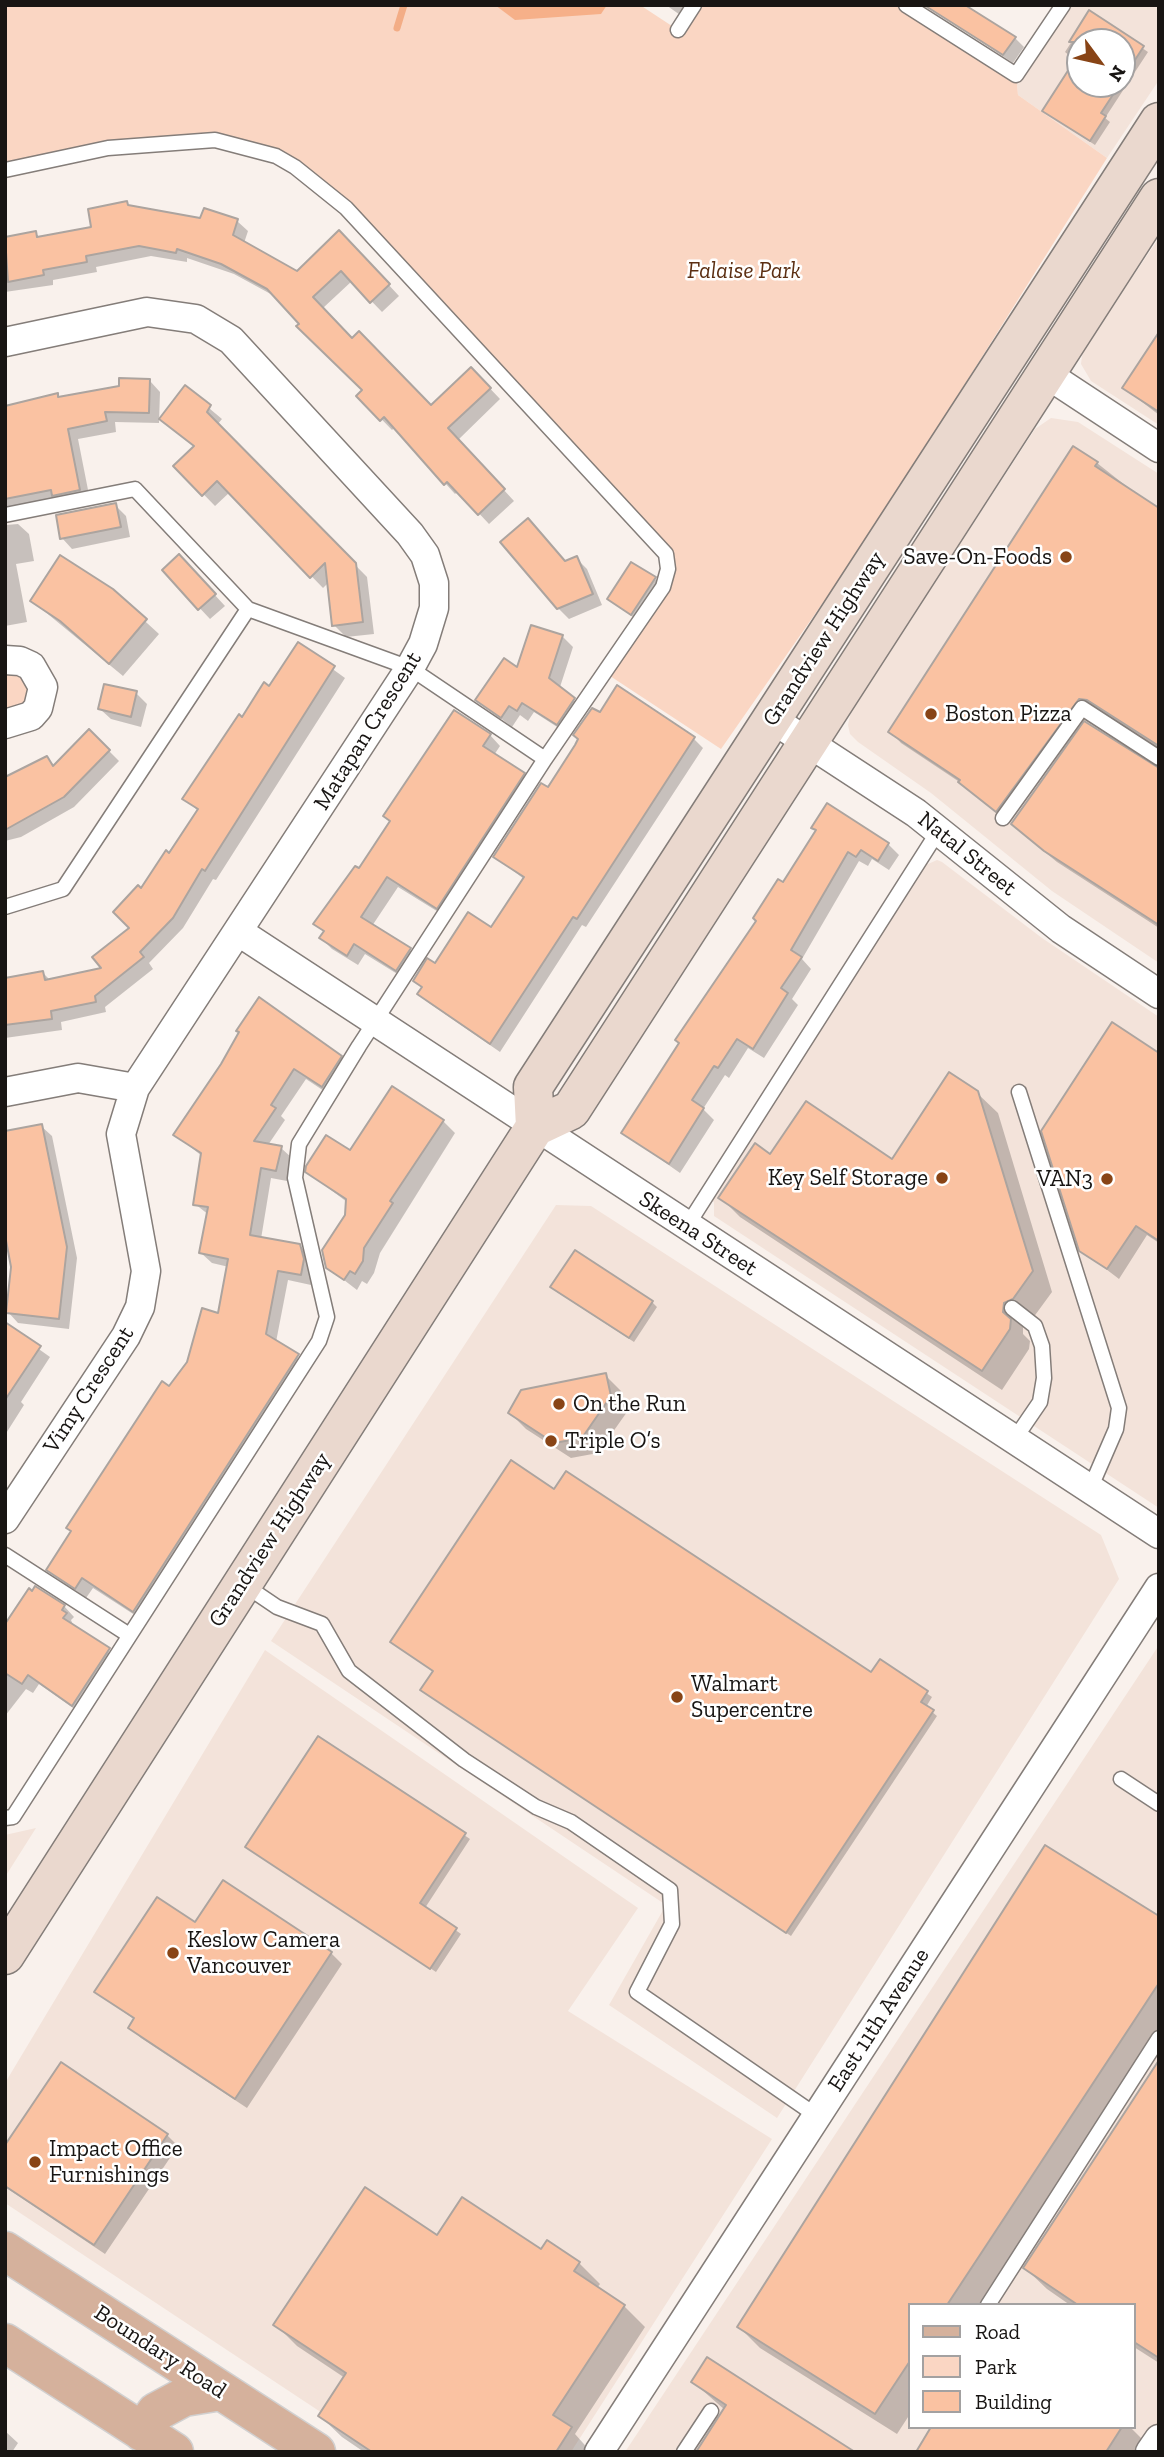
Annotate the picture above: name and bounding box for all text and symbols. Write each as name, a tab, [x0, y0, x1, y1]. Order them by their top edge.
north arrow	[1066, 28, 1136, 98]
text: N	[1104, 61, 1131, 86]
park label: Falaise Park	[687, 257, 801, 285]
place label: Save-On-Foods	[903, 543, 1052, 571]
street label: Grandview Highway	[757, 546, 891, 732]
marker: Save-On-Foods	[1058, 549, 1074, 565]
street label: Matapan Crescent	[308, 647, 428, 815]
place label: Boston Pizza	[945, 700, 1072, 728]
marker: Boston Pizza	[923, 706, 939, 722]
street label: Natal Street	[912, 806, 1022, 902]
place label: Key Self Storage	[768, 1164, 928, 1192]
place label: VAN3	[1037, 1165, 1093, 1193]
marker: Key Self Storage	[934, 1170, 950, 1186]
marker: VAN3	[1099, 1171, 1115, 1187]
street label: Skeena Street	[634, 1186, 762, 1282]
street label: Vimy Crescent	[38, 1321, 140, 1459]
place label: On the Run	[573, 1390, 686, 1418]
marker: On the Run	[551, 1396, 567, 1412]
place label: Triple O’s	[565, 1427, 661, 1455]
marker: Triple O’s	[543, 1433, 559, 1449]
street label: Grandview Highway	[203, 1447, 337, 1633]
place label: Walmart Supercentre	[691, 1670, 813, 1724]
marker: Walmart Supercentre	[669, 1689, 685, 1705]
place label: Keslow Camera Vancouver	[187, 1926, 340, 1980]
street label: East 11th Avenue	[822, 1943, 936, 2097]
marker: Keslow Camera Vancouver	[165, 1945, 181, 1961]
place label: Impact Office Furnishings	[49, 2135, 183, 2189]
marker: Impact Office Furnishings	[27, 2154, 43, 2170]
street label: Boundary Road	[89, 2299, 231, 2405]
legend	[908, 2303, 1136, 2429]
text: Road	[975, 2319, 1020, 2344]
text: Park	[975, 2354, 1017, 2379]
text: Building	[975, 2389, 1052, 2414]

